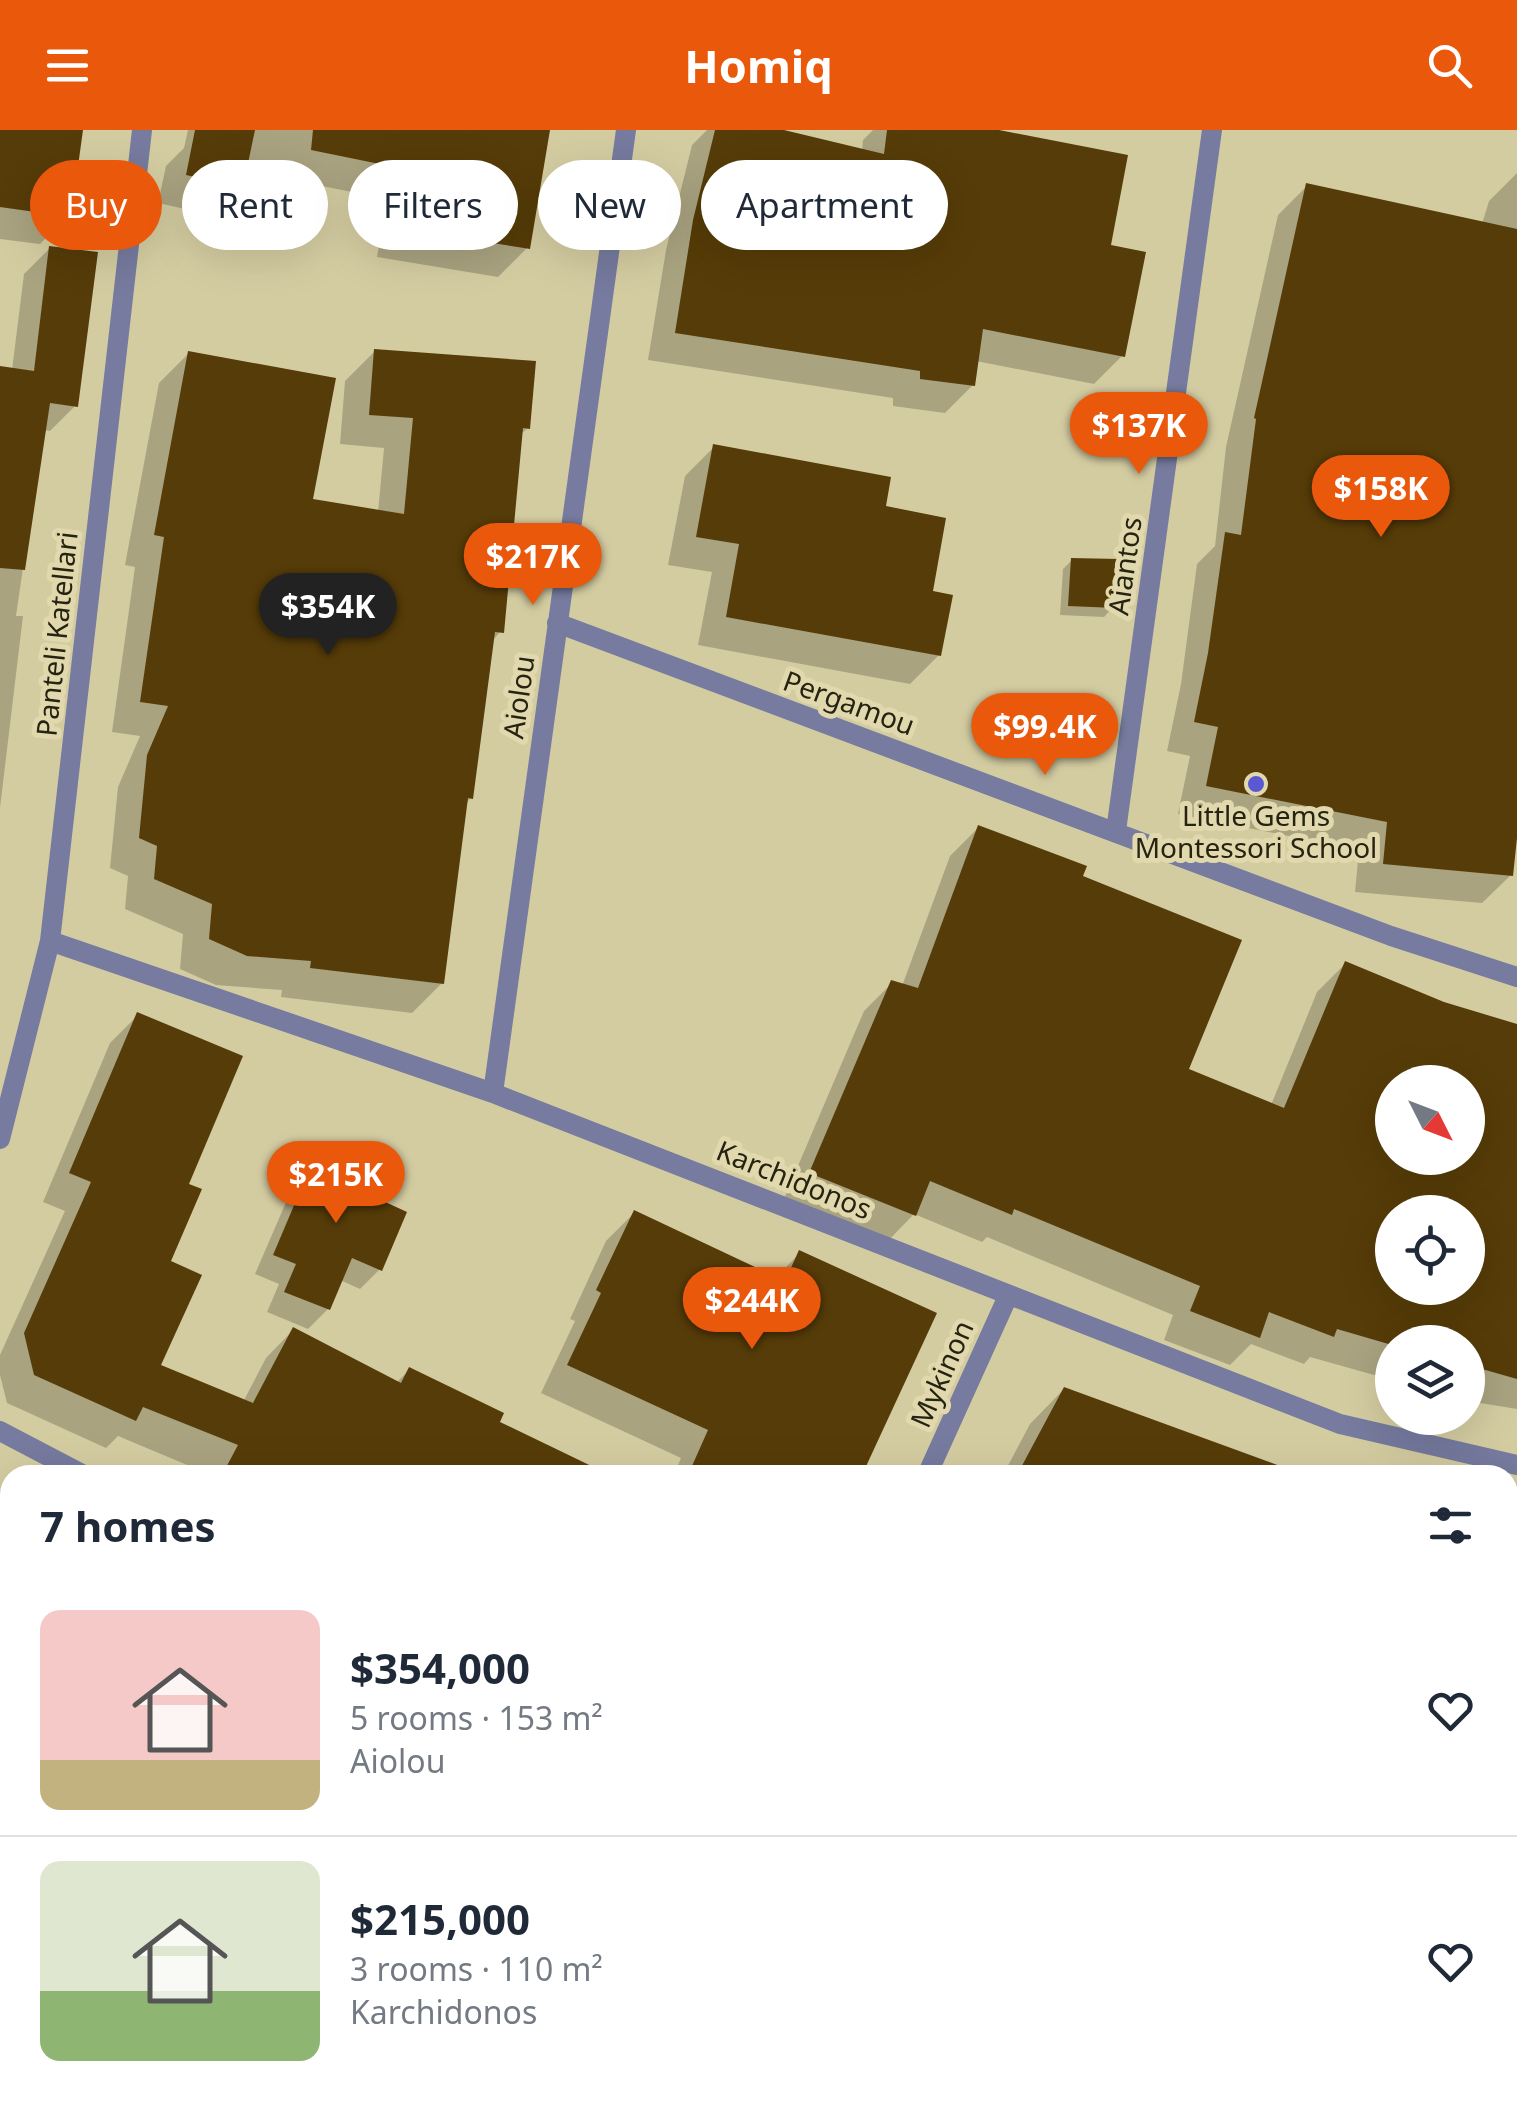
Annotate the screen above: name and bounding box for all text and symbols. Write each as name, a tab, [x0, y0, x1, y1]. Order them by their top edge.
text: Homiq	[684, 35, 833, 96]
icon: menu	[40, 38, 95, 93]
icon: search	[1422, 38, 1477, 93]
chip: Buy	[30, 160, 162, 250]
chip: Rent	[182, 160, 328, 250]
chip: Filters	[348, 160, 518, 250]
chip: New	[538, 160, 681, 250]
chip: Apartment	[701, 160, 948, 250]
pin: $137K	[1069, 392, 1209, 477]
text: $137K	[1092, 403, 1186, 446]
pin: $158K	[1311, 455, 1451, 540]
text: $158K	[1334, 466, 1428, 509]
street label: Aiantos	[1098, 514, 1150, 617]
pin: $217K	[463, 523, 603, 608]
street label: Panteli Katellari	[26, 530, 86, 738]
text: $217K	[486, 534, 580, 577]
pin: $354K	[258, 573, 398, 658]
text: $354K	[281, 584, 375, 627]
street label: Aiolou	[493, 653, 543, 741]
street label: Pergamou	[778, 661, 920, 743]
pin: $99.4K	[964, 693, 1126, 778]
text: $99.4K	[993, 704, 1097, 747]
marker: Little Gems Montessori School	[1245, 773, 1267, 795]
place label: Little Gems Montessori School	[1135, 796, 1377, 866]
north arrow	[1375, 1065, 1485, 1175]
map controls	[1375, 1065, 1485, 1435]
street label: Karchidonos	[711, 1131, 877, 1227]
pin: $215K	[266, 1141, 406, 1226]
text: $215K	[289, 1152, 383, 1195]
button: locate	[1375, 1195, 1485, 1305]
pin: $244K	[682, 1267, 822, 1352]
text: $244K	[705, 1278, 799, 1321]
street label: Mykinon	[901, 1314, 982, 1433]
button: layers	[1375, 1325, 1485, 1435]
text: 7 homes	[40, 1497, 216, 1554]
icon: filters	[1423, 1498, 1478, 1553]
text: $354,000	[350, 1639, 530, 1696]
icon: home	[120, 1650, 240, 1770]
icon: heart	[1423, 1683, 1478, 1738]
text: 5 rooms · 153 m²	[350, 1696, 603, 1739]
text: Aiolou	[350, 1739, 445, 1782]
text: $215,000	[350, 1890, 530, 1947]
icon: home	[120, 1901, 240, 2021]
icon: heart	[1423, 1934, 1478, 1989]
text: 3 rooms · 110 m²	[350, 1947, 603, 1990]
text: Karchidonos	[350, 1990, 537, 2033]

